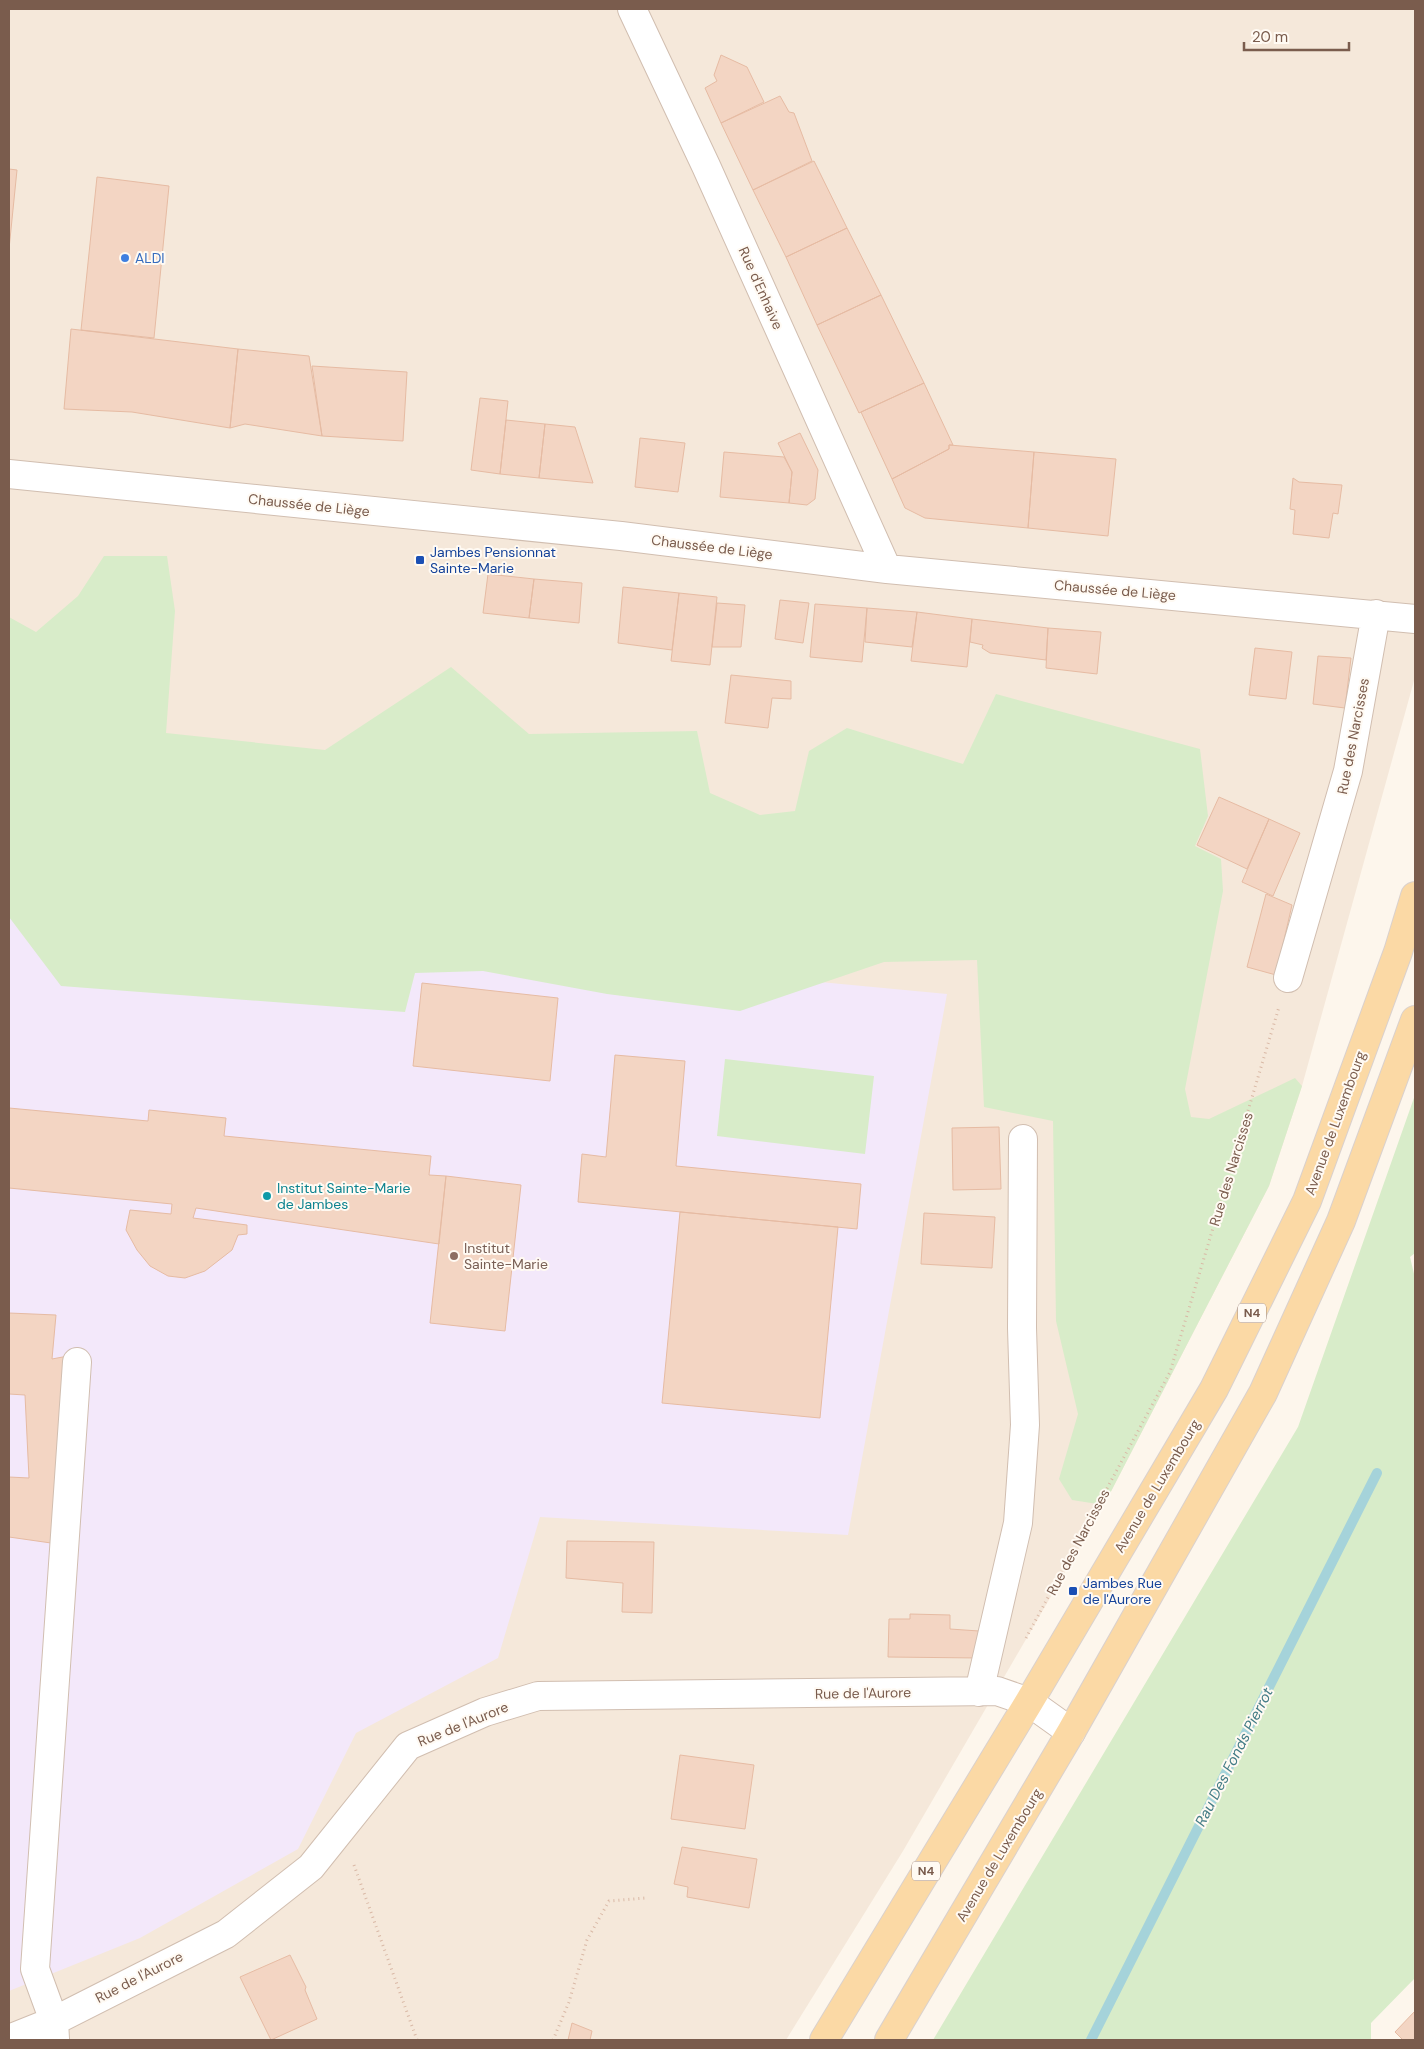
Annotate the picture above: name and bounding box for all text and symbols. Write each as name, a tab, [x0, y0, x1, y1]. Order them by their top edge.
scale bar	[1244, 20, 1349, 52]
text: 20 m	[1252, 27, 1288, 47]
street label: Rue d'Enhaive	[735, 244, 787, 332]
place label: ALDI	[135, 249, 165, 267]
marker: ALDI	[119, 252, 131, 264]
street label: Chaussée de Liège	[247, 490, 371, 520]
street label: Chaussée de Liège	[650, 531, 774, 563]
place label: Jambes Pensionnat Sainte-Marie	[430, 543, 556, 577]
marker: Jambes Pensionnat Sainte-Marie	[414, 554, 426, 566]
street label: Chaussée de Liège	[1053, 576, 1177, 604]
street label: Rue des Narcisses	[1333, 676, 1373, 796]
street label: Avenue de Luxembourg	[1301, 1048, 1370, 1198]
street label: Rue des Narcisses	[1205, 1110, 1257, 1228]
place label: Institut Sainte-Marie de Jambes	[277, 1179, 410, 1213]
marker: Institut Sainte-Marie de Jambes	[261, 1190, 273, 1202]
place label: Institut Sainte-Marie	[464, 1239, 548, 1273]
marker: Institut Sainte-Marie	[448, 1250, 460, 1262]
road number: N4	[1238, 1304, 1266, 1322]
street label: Avenue de Luxembourg	[1110, 1416, 1204, 1556]
street label: Rue des Narcisses	[1042, 1486, 1114, 1598]
place label: Jambes Rue de l'Aurore	[1083, 1574, 1162, 1608]
marker: Jambes Rue de l'Aurore	[1067, 1585, 1079, 1597]
street label: Rue de l'Aurore	[815, 1683, 911, 1703]
water label: Rau Des Fonds Pierrot	[1190, 1684, 1278, 1830]
street label: Rue de l'Aurore	[415, 1698, 511, 1750]
street label: Avenue de Luxembourg	[952, 1785, 1046, 1925]
road number: N4	[912, 1862, 940, 1880]
street label: Rue de l'Aurore	[92, 1947, 186, 2007]

